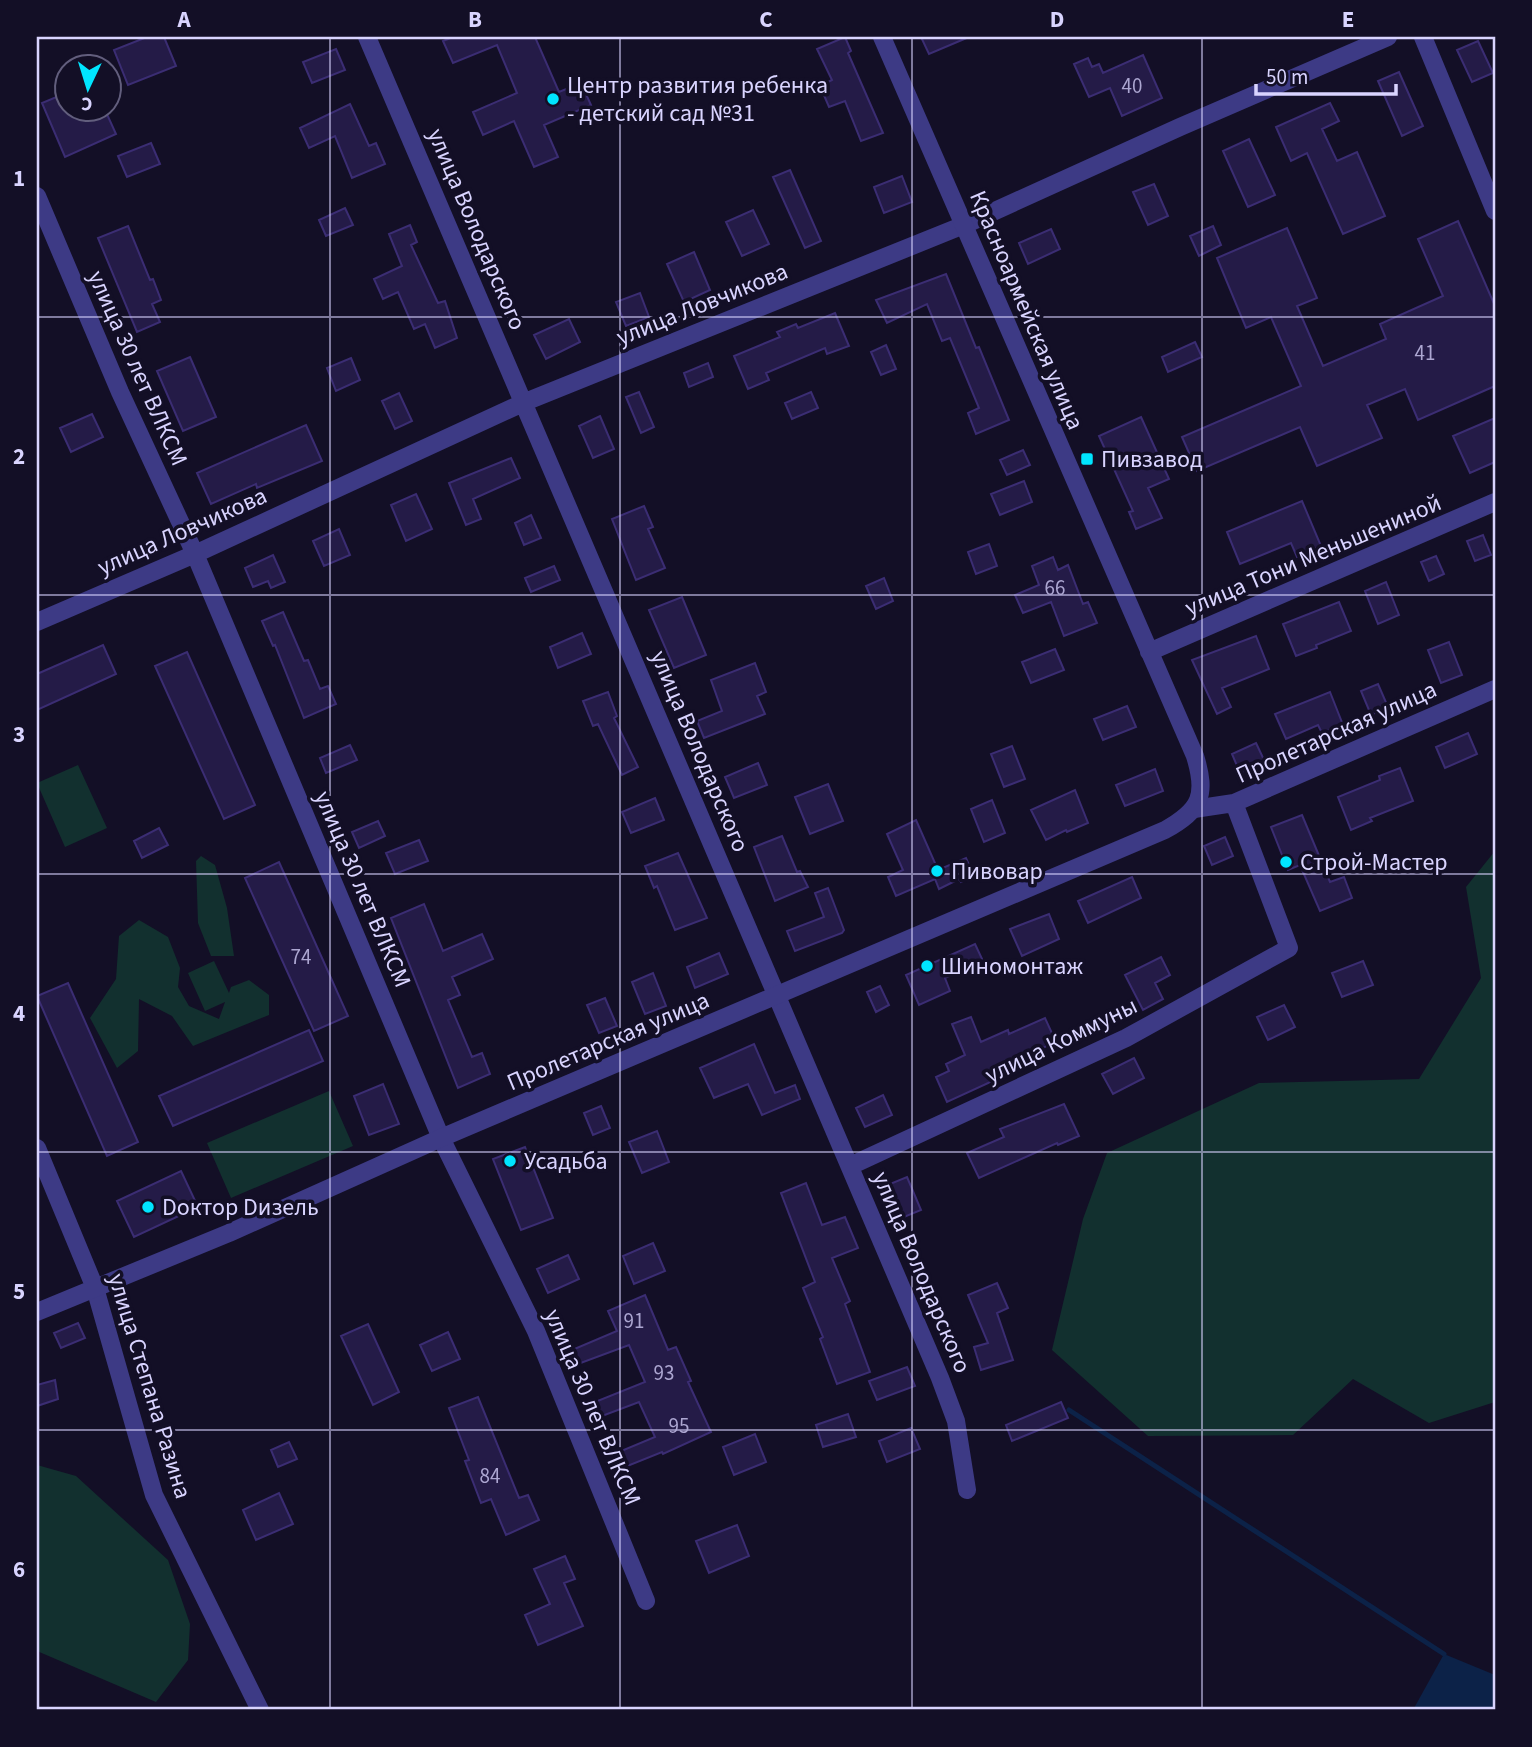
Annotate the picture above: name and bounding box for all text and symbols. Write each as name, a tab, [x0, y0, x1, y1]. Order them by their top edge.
text: A	[176, 3, 191, 36]
text: B	[468, 3, 482, 36]
text: C	[759, 3, 773, 36]
text: D	[1050, 3, 1064, 36]
text: E	[1342, 3, 1354, 36]
north arrow	[52, 52, 122, 122]
scale bar	[1256, 52, 1396, 96]
text: 50 m	[1266, 62, 1308, 92]
place label: Центр развития ребенка - детский сад №31	[567, 68, 828, 131]
house number: 40	[1122, 71, 1142, 101]
text: С	[80, 90, 93, 117]
marker: Центр развития ребенка - детский сад №31	[545, 91, 561, 107]
street label: улица Володарского	[418, 123, 535, 336]
text: 1	[13, 162, 25, 195]
street label: Красноармейская улица	[960, 185, 1093, 435]
street label: улица Ловчикова	[611, 254, 793, 355]
street label: улица 30 лет ВЛКСМ	[79, 265, 196, 472]
house number: 41	[1415, 338, 1435, 368]
text: 2	[13, 440, 25, 473]
place label: Пивзавод	[1101, 442, 1203, 477]
marker: Пивзавод	[1079, 451, 1095, 467]
street label: улица Ловчикова	[92, 478, 273, 585]
street label: улица Тони Меньшениной	[1180, 486, 1447, 625]
house number: 66	[1045, 573, 1065, 603]
street label: улица Володарского	[641, 645, 758, 858]
street label: Пролетарская улица	[1230, 672, 1442, 793]
text: 3	[13, 718, 25, 751]
street label: улица 30 лет ВЛКСМ	[305, 785, 420, 993]
place label: Строй-Мастер	[1300, 845, 1448, 880]
place label: Пивовар	[951, 854, 1043, 889]
marker: Строй-Мастер	[1278, 854, 1294, 870]
marker: Пивовар	[929, 863, 945, 879]
house number: 74	[291, 942, 311, 972]
place label: Шиномонтаж	[941, 949, 1083, 984]
marker: Шиномонтаж	[919, 958, 935, 974]
street label: Пролетарская улица	[502, 983, 715, 1100]
street label: улица Коммуны	[979, 988, 1143, 1092]
text: 4	[13, 997, 25, 1030]
place label: Усадьба	[524, 1144, 608, 1179]
marker: Усадьба	[502, 1153, 518, 1169]
street label: улица Володарского	[863, 1166, 980, 1379]
place label: Dоктор Dизель	[162, 1190, 319, 1225]
marker: Dоктор Dизель	[140, 1199, 156, 1215]
street label: улица Степана Разина	[99, 1269, 200, 1503]
text: 5	[13, 1275, 25, 1308]
street label: улица 30 лет ВЛКСМ	[535, 1303, 650, 1511]
house number: 91	[624, 1306, 644, 1336]
house number: 93	[654, 1358, 674, 1388]
house number: 95	[669, 1411, 689, 1441]
house number: 84	[480, 1461, 500, 1491]
text: 6	[13, 1553, 25, 1586]

